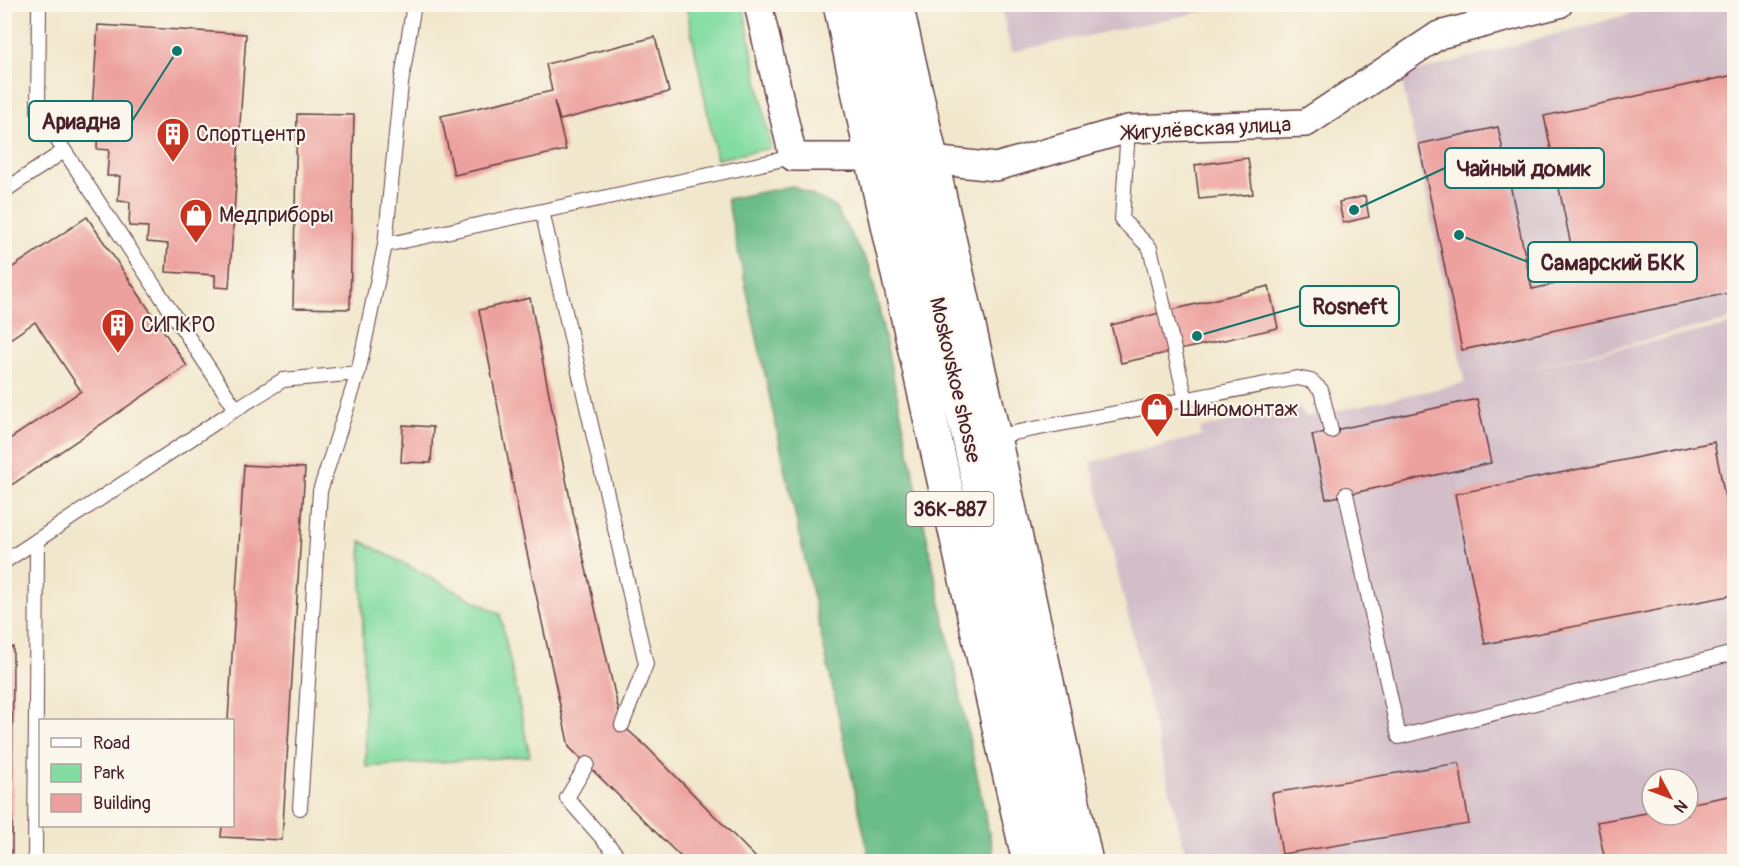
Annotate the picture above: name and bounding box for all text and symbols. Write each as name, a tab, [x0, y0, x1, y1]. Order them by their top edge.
callout: Ариадна	[29, 101, 132, 141]
text: Ариадна	[41, 108, 121, 136]
street label: Жигулёвская улица	[1119, 111, 1292, 147]
building icon: Спортцентр	[155, 116, 191, 163]
place label: Спортцентр	[196, 121, 306, 148]
callout: Чайный домик	[1445, 148, 1604, 188]
text: Чайный домик	[1456, 155, 1592, 183]
shop icon: Медприборы	[178, 197, 214, 244]
place label: Медприборы	[219, 202, 334, 229]
callout: Самарский БКК	[1528, 242, 1697, 282]
text: Самарский БКК	[1540, 249, 1686, 277]
callout: Rosneft	[1300, 286, 1399, 326]
text: Rosneft	[1312, 293, 1389, 321]
street label: Moskovskoe shosse	[923, 295, 987, 466]
building icon: СИПКРО	[100, 307, 136, 354]
place label: СИПКРО	[141, 312, 215, 339]
shop icon: Шиномонтаж	[1139, 391, 1175, 438]
place label: Шиномонтаж	[1180, 396, 1298, 423]
road number: 36К-887	[906, 492, 994, 526]
legend	[39, 719, 234, 827]
text: Road	[93, 732, 130, 755]
text: Park	[93, 762, 125, 785]
north arrow	[1640, 767, 1700, 827]
text: Building	[93, 792, 151, 815]
text: N	[1669, 796, 1692, 817]

